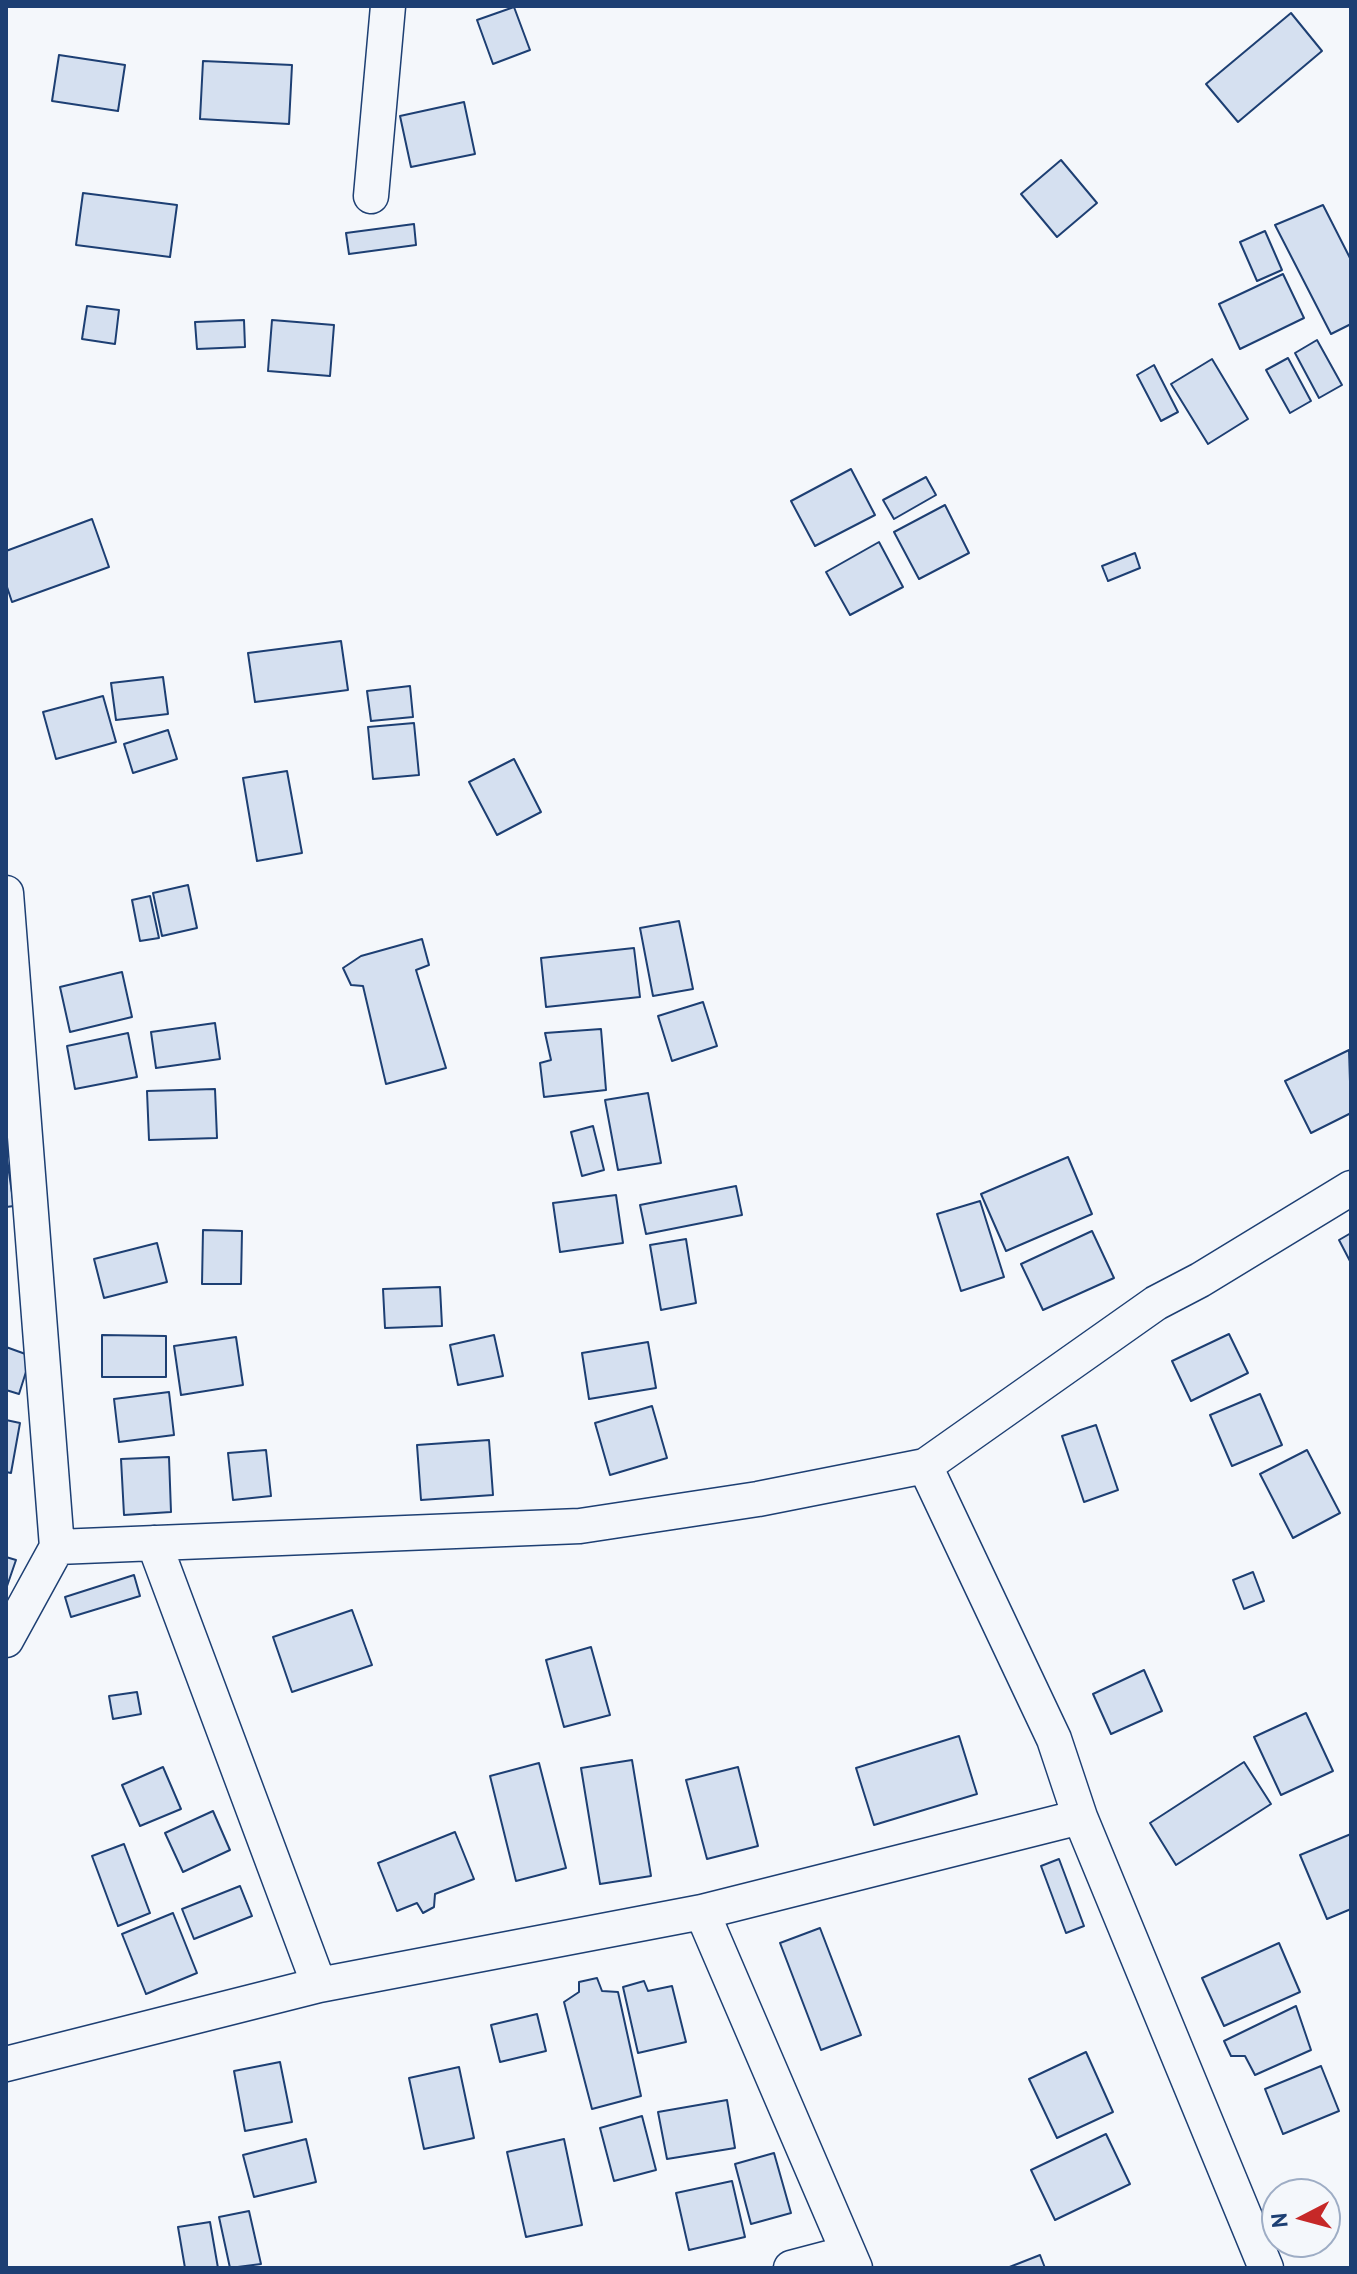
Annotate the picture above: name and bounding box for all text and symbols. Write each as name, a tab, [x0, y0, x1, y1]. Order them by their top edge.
north arrow	[1261, 2178, 1341, 2258]
text: N	[1264, 2212, 1294, 2229]

